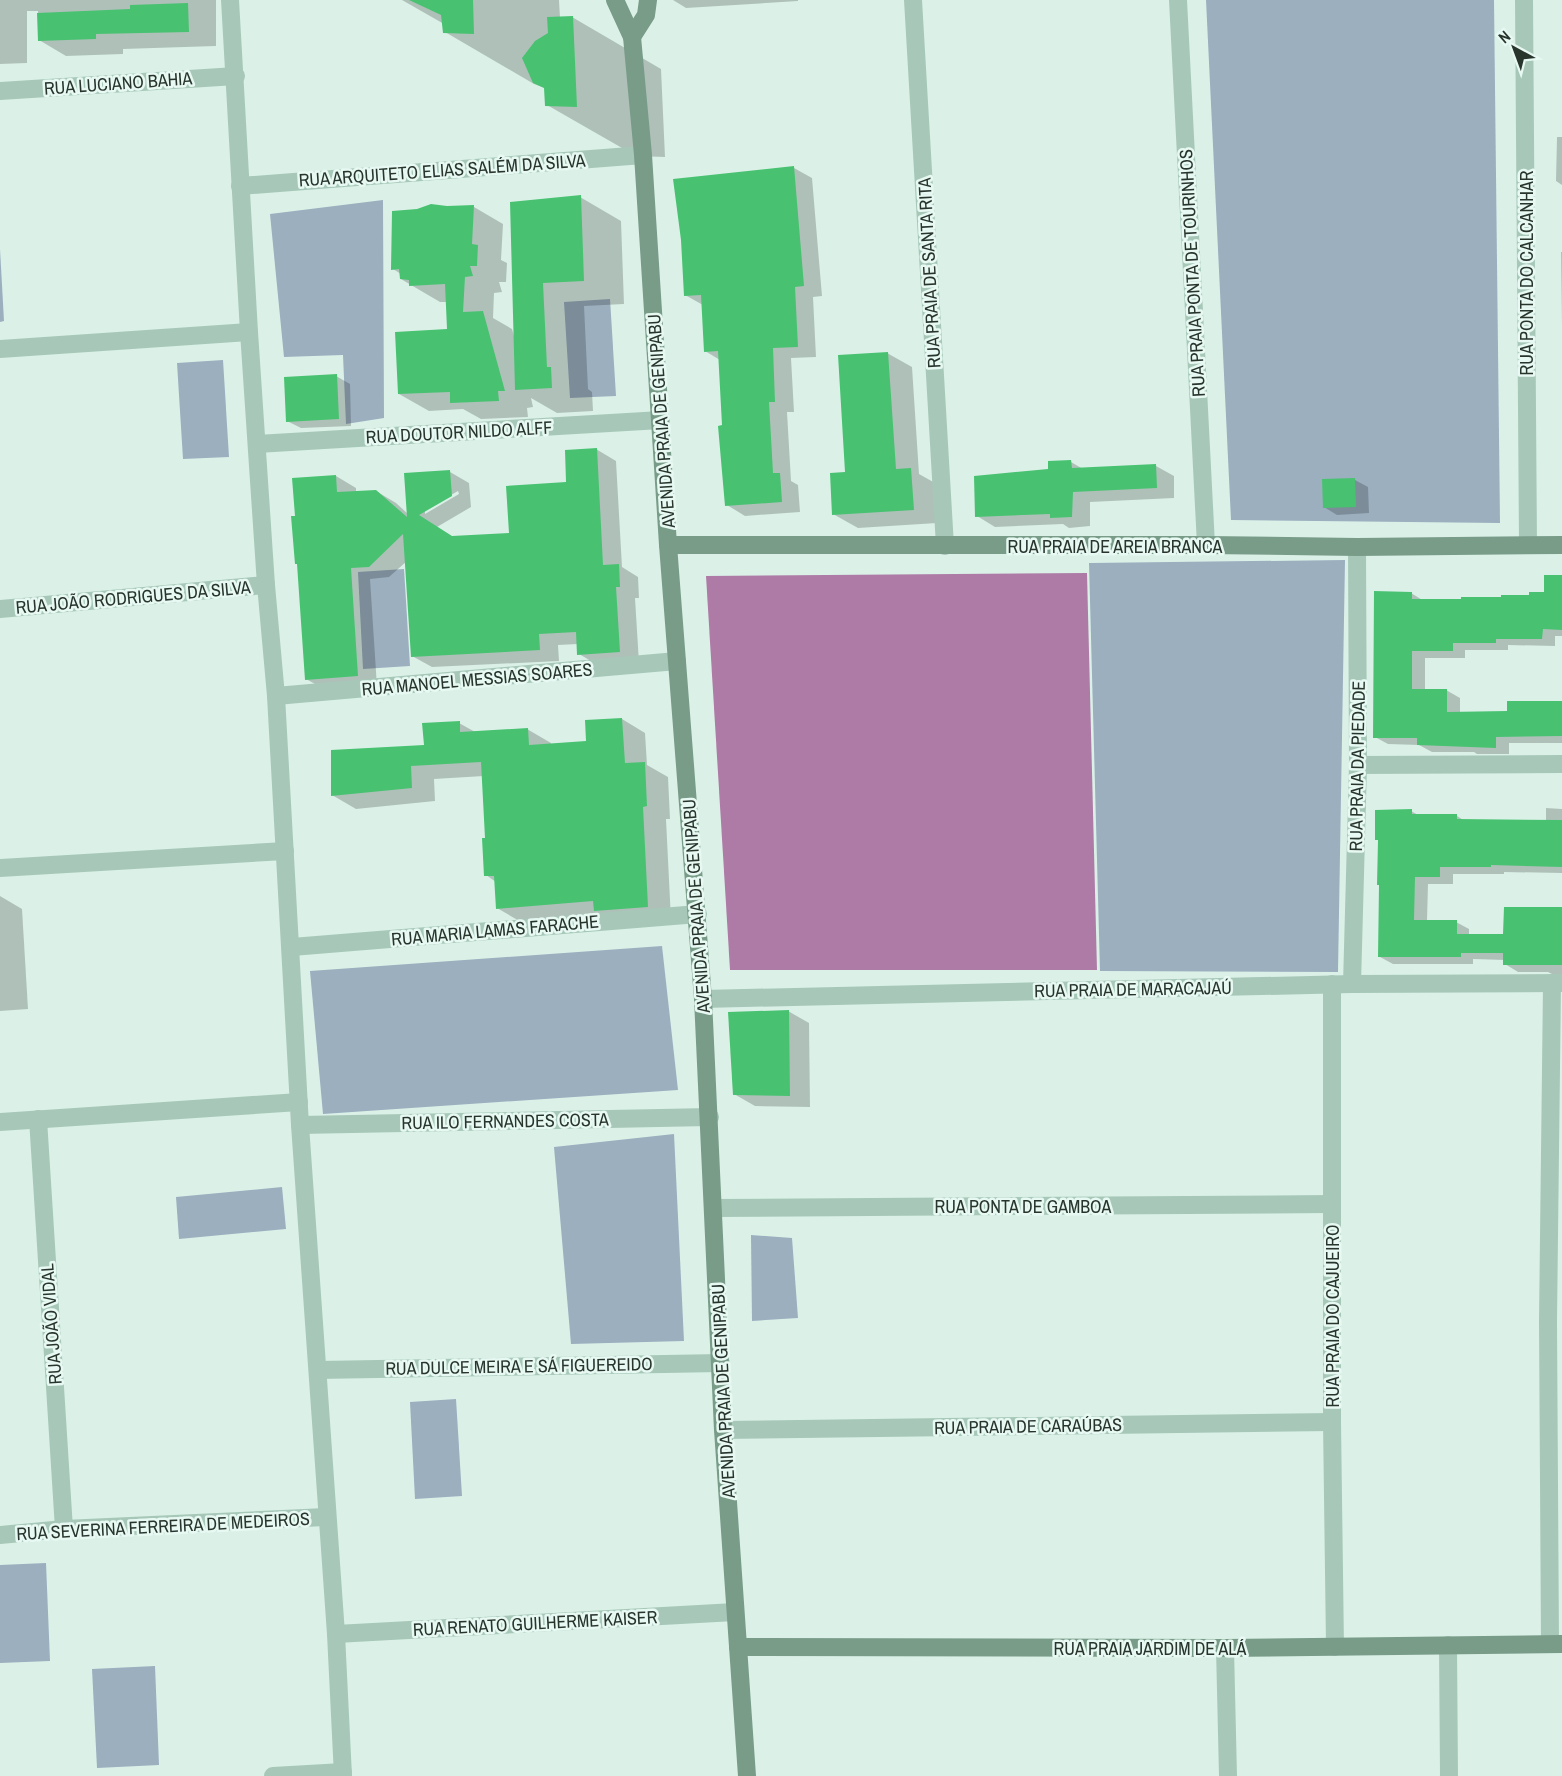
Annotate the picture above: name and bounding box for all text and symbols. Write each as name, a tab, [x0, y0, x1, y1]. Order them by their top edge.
north arrow	[1484, 18, 1544, 78]
text: N	[1493, 25, 1515, 48]
street label: RUA LUCIANO BAHIA	[43, 65, 193, 101]
street label: RUA ARQUITETO ELIAS SALÉM DA SILVA	[298, 148, 586, 192]
street label: RUA PRAIA PONTA DE TOURINHOS	[1173, 148, 1211, 397]
street label: RUA PONTA DO CALCANHAR	[1514, 170, 1539, 375]
street label: RUA PRAIA DE SANTA RITA	[912, 177, 946, 369]
street label: AVENIDA PRAIA DE GENIPABU	[641, 313, 681, 530]
street label: RUA DOUTOR NILDO ALFF	[365, 415, 553, 449]
street label: RUA PRAIA DE AREIA BRANCA	[1008, 534, 1223, 559]
street label: RUA JOÃO RODRIGUES DA SILVA	[14, 574, 252, 620]
street label: RUA MANOEL MESSIAS SOARES	[361, 656, 594, 702]
street label: RUA PRAIA DA PIEDADE	[1343, 680, 1371, 852]
street label: AVENIDA PRAIA DE GENIPABU	[676, 798, 716, 1015]
street label: RUA MARIA LAMAS FARACHE	[390, 908, 600, 952]
street label: RUA PRAIA DE MARACAJAÚ	[1034, 975, 1232, 1003]
street label: RUA ILO FERNANDES COSTA	[401, 1107, 609, 1135]
street label: RUA PONTA DE GAMBOA	[935, 1194, 1112, 1219]
street label: RUA PRAIA DO CAJUEIRO	[1320, 1225, 1345, 1407]
street label: RUA JOÃO VIDAL	[34, 1263, 68, 1385]
street label: AVENIDA PRAIA DE GENIPABU	[705, 1283, 741, 1500]
street label: RUA DULCE MEIRA E SÁ FIGUEREIDO	[385, 1351, 653, 1381]
street label: RUA PRAIA DE CARAÚBAS	[934, 1412, 1122, 1440]
street label: RUA SEVERINA FERREIRA DE MEDEIROS	[16, 1506, 310, 1546]
street label: RUA RENATO GUILHERME KAISER	[412, 1604, 658, 1642]
street label: RUA PRAIA JARDIM DE ALÁ	[1054, 1636, 1247, 1661]

